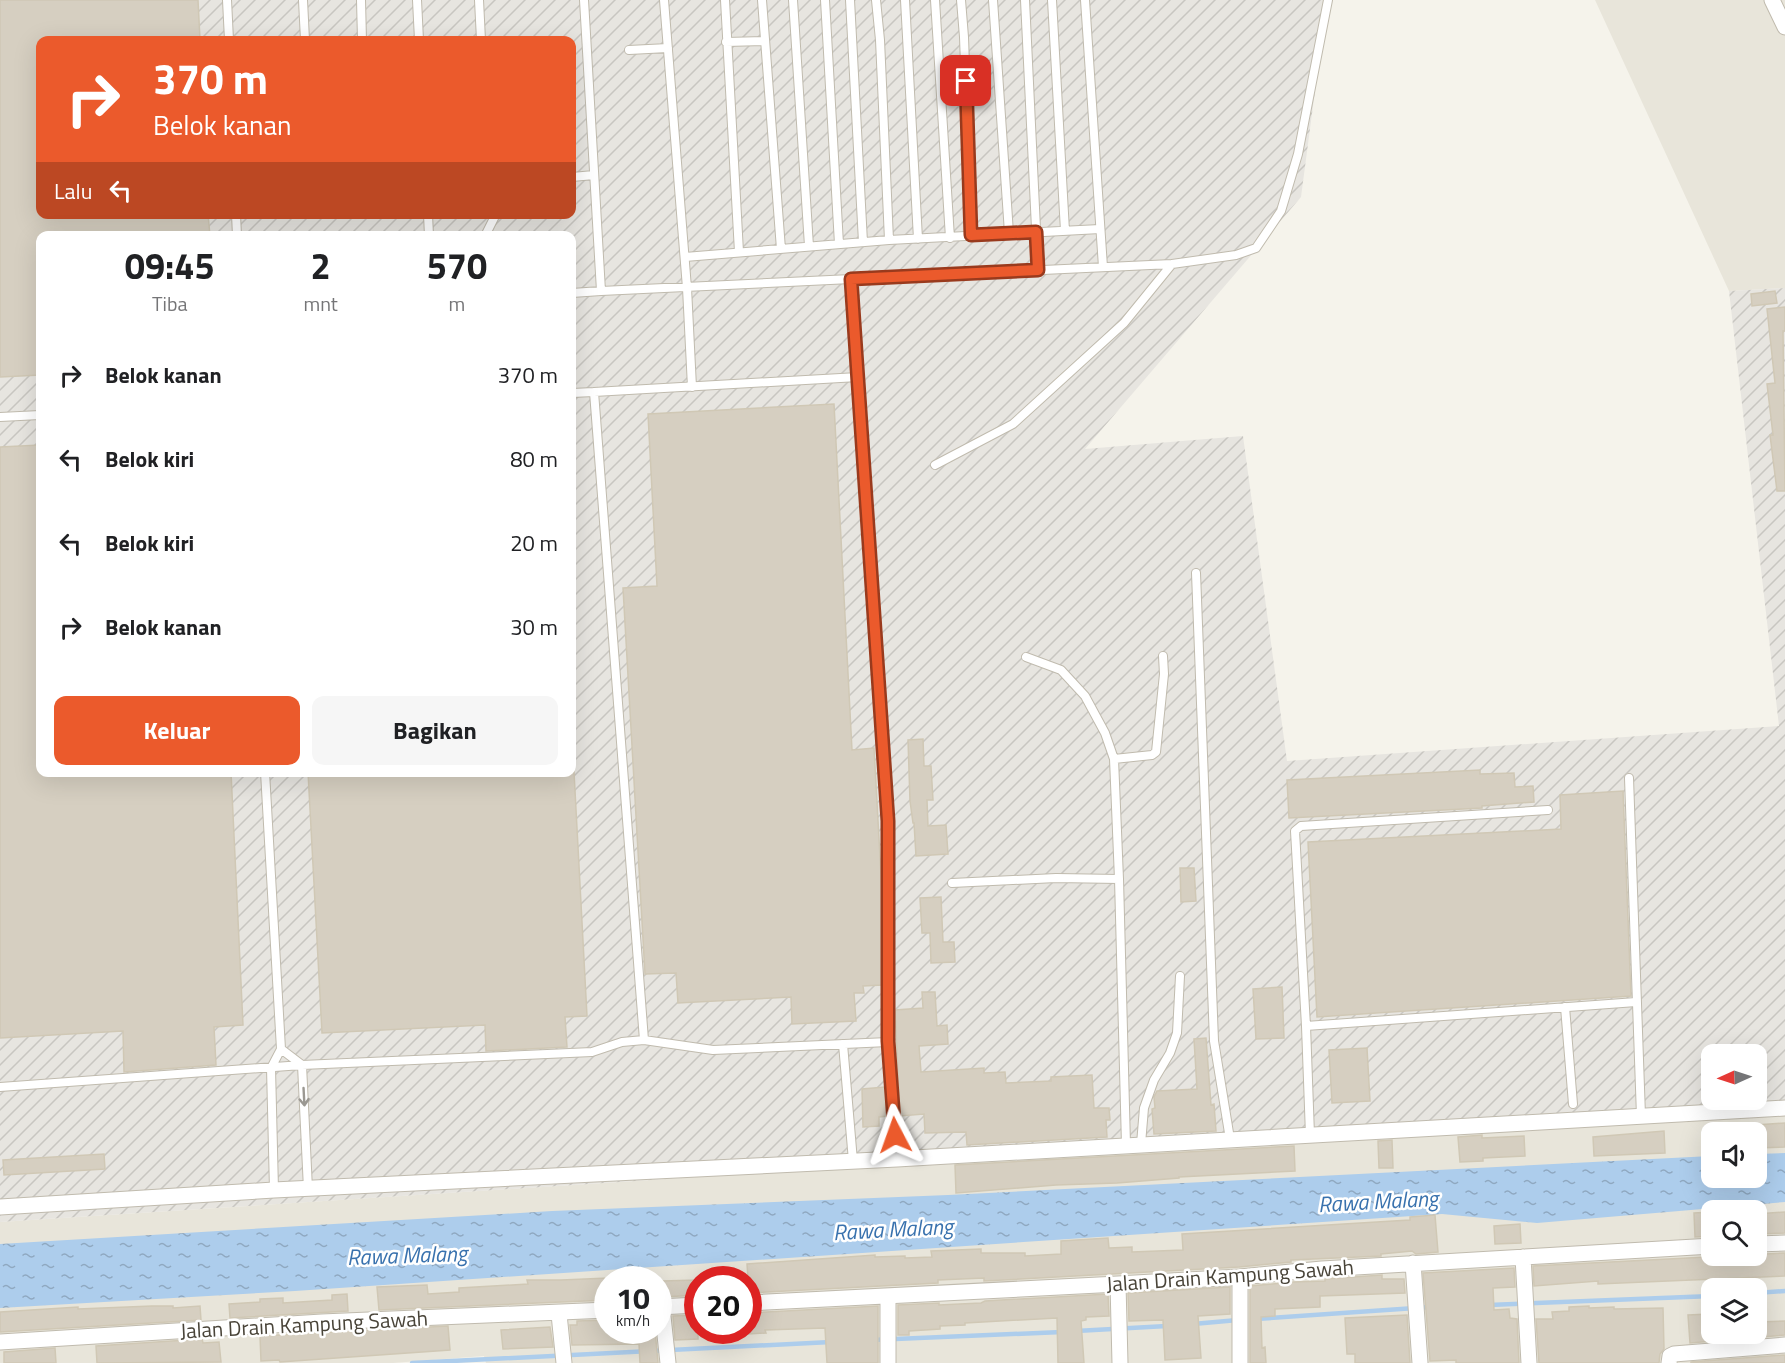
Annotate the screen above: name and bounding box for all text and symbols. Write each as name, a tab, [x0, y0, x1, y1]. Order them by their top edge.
text: 370 m	[153, 46, 268, 110]
pin	[940, 55, 991, 106]
icon: right	[54, 60, 132, 138]
icon: arrive	[949, 64, 982, 97]
text: Belok kanan	[153, 104, 292, 145]
text: Lalu	[54, 174, 92, 208]
icon: left	[104, 174, 137, 207]
text: 09:45	[125, 238, 215, 293]
text: 2	[311, 238, 331, 293]
text: 570	[427, 238, 487, 293]
text: Tiba	[152, 288, 187, 319]
text: mnt	[303, 288, 338, 319]
text: m	[449, 288, 465, 319]
text: Belok kanan	[105, 358, 222, 392]
text: 370 m	[498, 358, 558, 392]
icon: right	[54, 359, 87, 392]
text: Belok kiri	[105, 442, 194, 476]
text: 80 m	[510, 442, 558, 476]
icon: left	[54, 443, 87, 476]
text: Belok kiri	[105, 526, 194, 560]
text: 20 m	[510, 526, 558, 560]
icon: left	[54, 527, 87, 560]
text: Belok kanan	[105, 610, 222, 644]
text: 30 m	[510, 610, 558, 644]
icon: right	[54, 611, 87, 644]
button: Keluar	[54, 696, 300, 765]
button: Bagikan	[312, 696, 558, 765]
north arrow	[1701, 1044, 1767, 1110]
map controls	[1701, 1044, 1767, 1344]
one-way arrow	[298, 1087, 309, 1107]
position arrow	[863, 1103, 927, 1167]
button: sound	[1701, 1122, 1767, 1188]
water label: Rawa Malang	[1317, 1181, 1442, 1221]
button: search	[1701, 1200, 1767, 1266]
water label: Rawa Malang	[832, 1209, 957, 1249]
water label: Rawa Malang	[346, 1236, 470, 1274]
street label: Jalan Drain Kampung Sawah	[1105, 1250, 1355, 1300]
speed limit sign: 20	[684, 1266, 762, 1344]
text: 10	[616, 1275, 650, 1321]
button: layers	[1701, 1278, 1767, 1344]
street label: Jalan Drain Kampung Sawah	[179, 1302, 429, 1346]
text: km/h	[616, 1309, 650, 1332]

